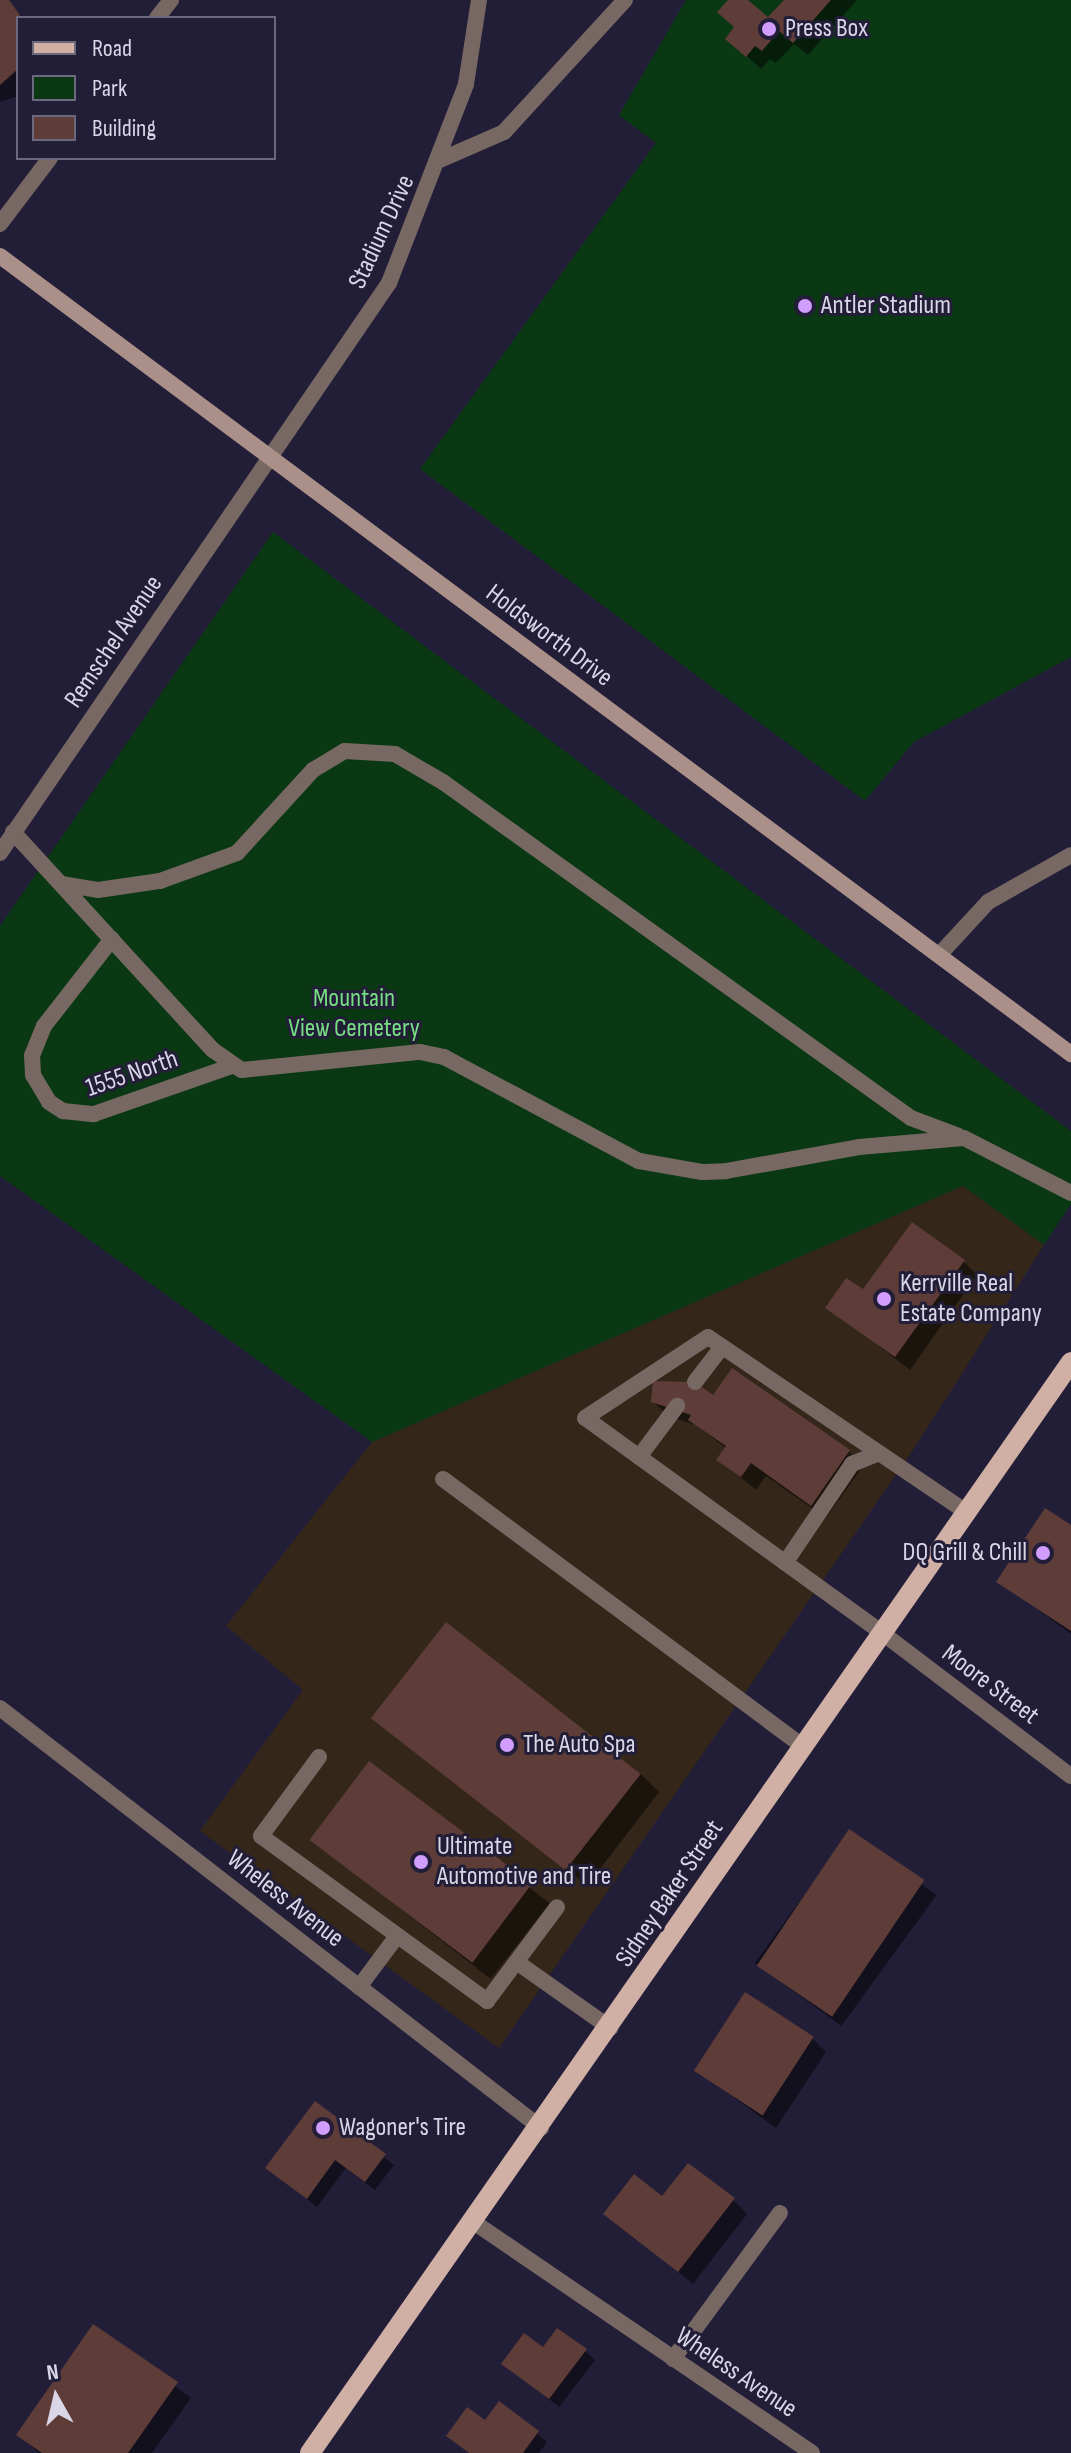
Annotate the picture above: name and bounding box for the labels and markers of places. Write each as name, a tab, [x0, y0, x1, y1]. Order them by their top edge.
place label: Press Box	[785, 13, 868, 45]
marker: Press Box	[760, 20, 778, 38]
place label: Antler Stadium	[821, 290, 951, 322]
marker: Antler Stadium	[796, 297, 814, 315]
place label: Kerrville Real Estate Company	[900, 1268, 1042, 1330]
marker: Kerrville Real Estate Company	[875, 1290, 893, 1308]
place label: DQ Grill & Chill	[903, 1537, 1027, 1569]
marker: DQ Grill & Chill	[1034, 1544, 1052, 1562]
place label: The Auto Spa	[523, 1729, 636, 1761]
marker: The Auto Spa	[498, 1736, 516, 1754]
place label: Ultimate Automotive and Tire	[437, 1831, 611, 1892]
marker: Ultimate Automotive and Tire	[412, 1853, 430, 1871]
place label: Wagoner's Tire	[339, 2112, 466, 2144]
marker: Wagoner's Tire	[314, 2119, 332, 2137]

